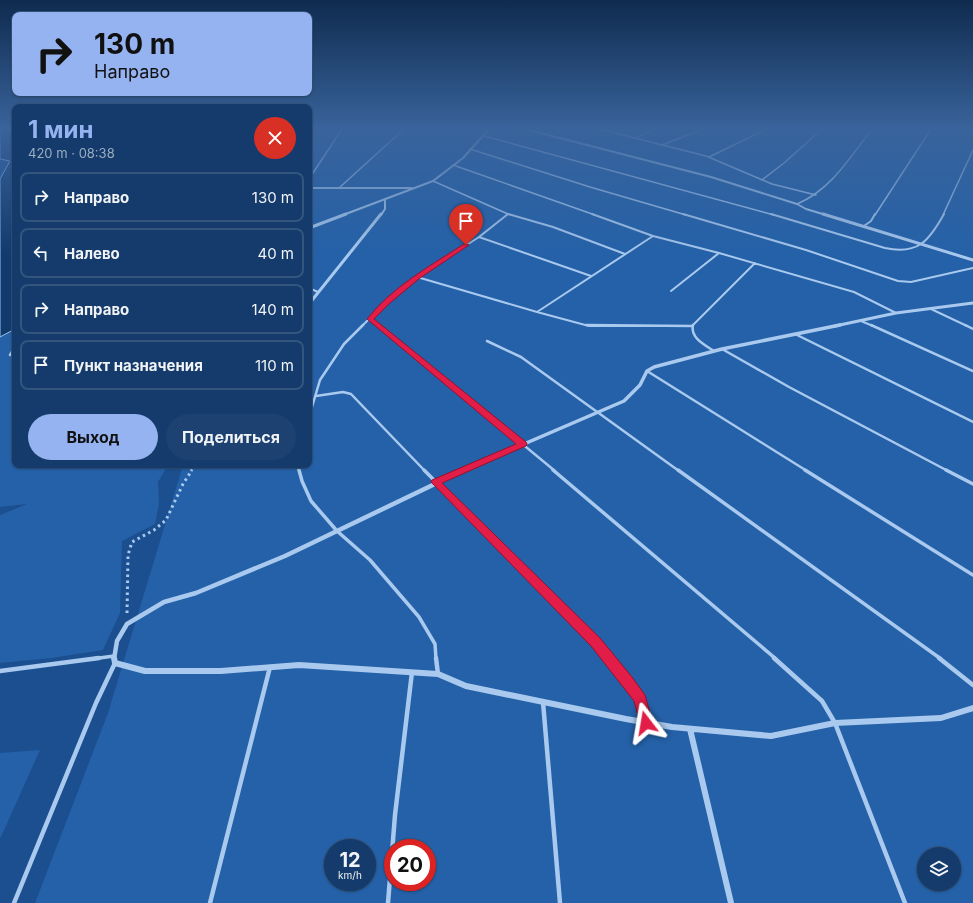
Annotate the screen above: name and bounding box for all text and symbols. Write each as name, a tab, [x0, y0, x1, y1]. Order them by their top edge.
text: 130 m	[94, 27, 175, 61]
icon: right	[28, 28, 80, 80]
text: Направо	[94, 61, 170, 82]
text: 1 мин	[28, 115, 93, 144]
button: close	[254, 117, 296, 159]
text: 420 m · 08:38	[28, 145, 115, 161]
icon: right	[30, 186, 52, 208]
text: Направо	[64, 188, 129, 207]
text: 130 m	[252, 188, 294, 207]
pin	[449, 204, 483, 245]
icon: arrive	[455, 210, 477, 232]
icon: left	[30, 242, 52, 264]
text: Налево	[64, 244, 120, 263]
text: 40 m	[257, 244, 294, 263]
icon: right	[30, 298, 52, 320]
text: Направо	[64, 300, 129, 319]
text: 140 m	[251, 300, 294, 319]
icon: arrive	[30, 354, 52, 376]
text: Пункт назначения	[64, 356, 203, 375]
text: 110 m	[255, 356, 294, 375]
button: Выход	[28, 414, 158, 460]
button: Поделиться	[166, 414, 296, 460]
position arrow	[625, 702, 667, 744]
speed limit sign: 20	[384, 839, 436, 891]
map controls	[917, 847, 961, 891]
button: layers	[917, 847, 961, 891]
text: 12	[339, 848, 361, 872]
text: km/h	[338, 869, 362, 881]

